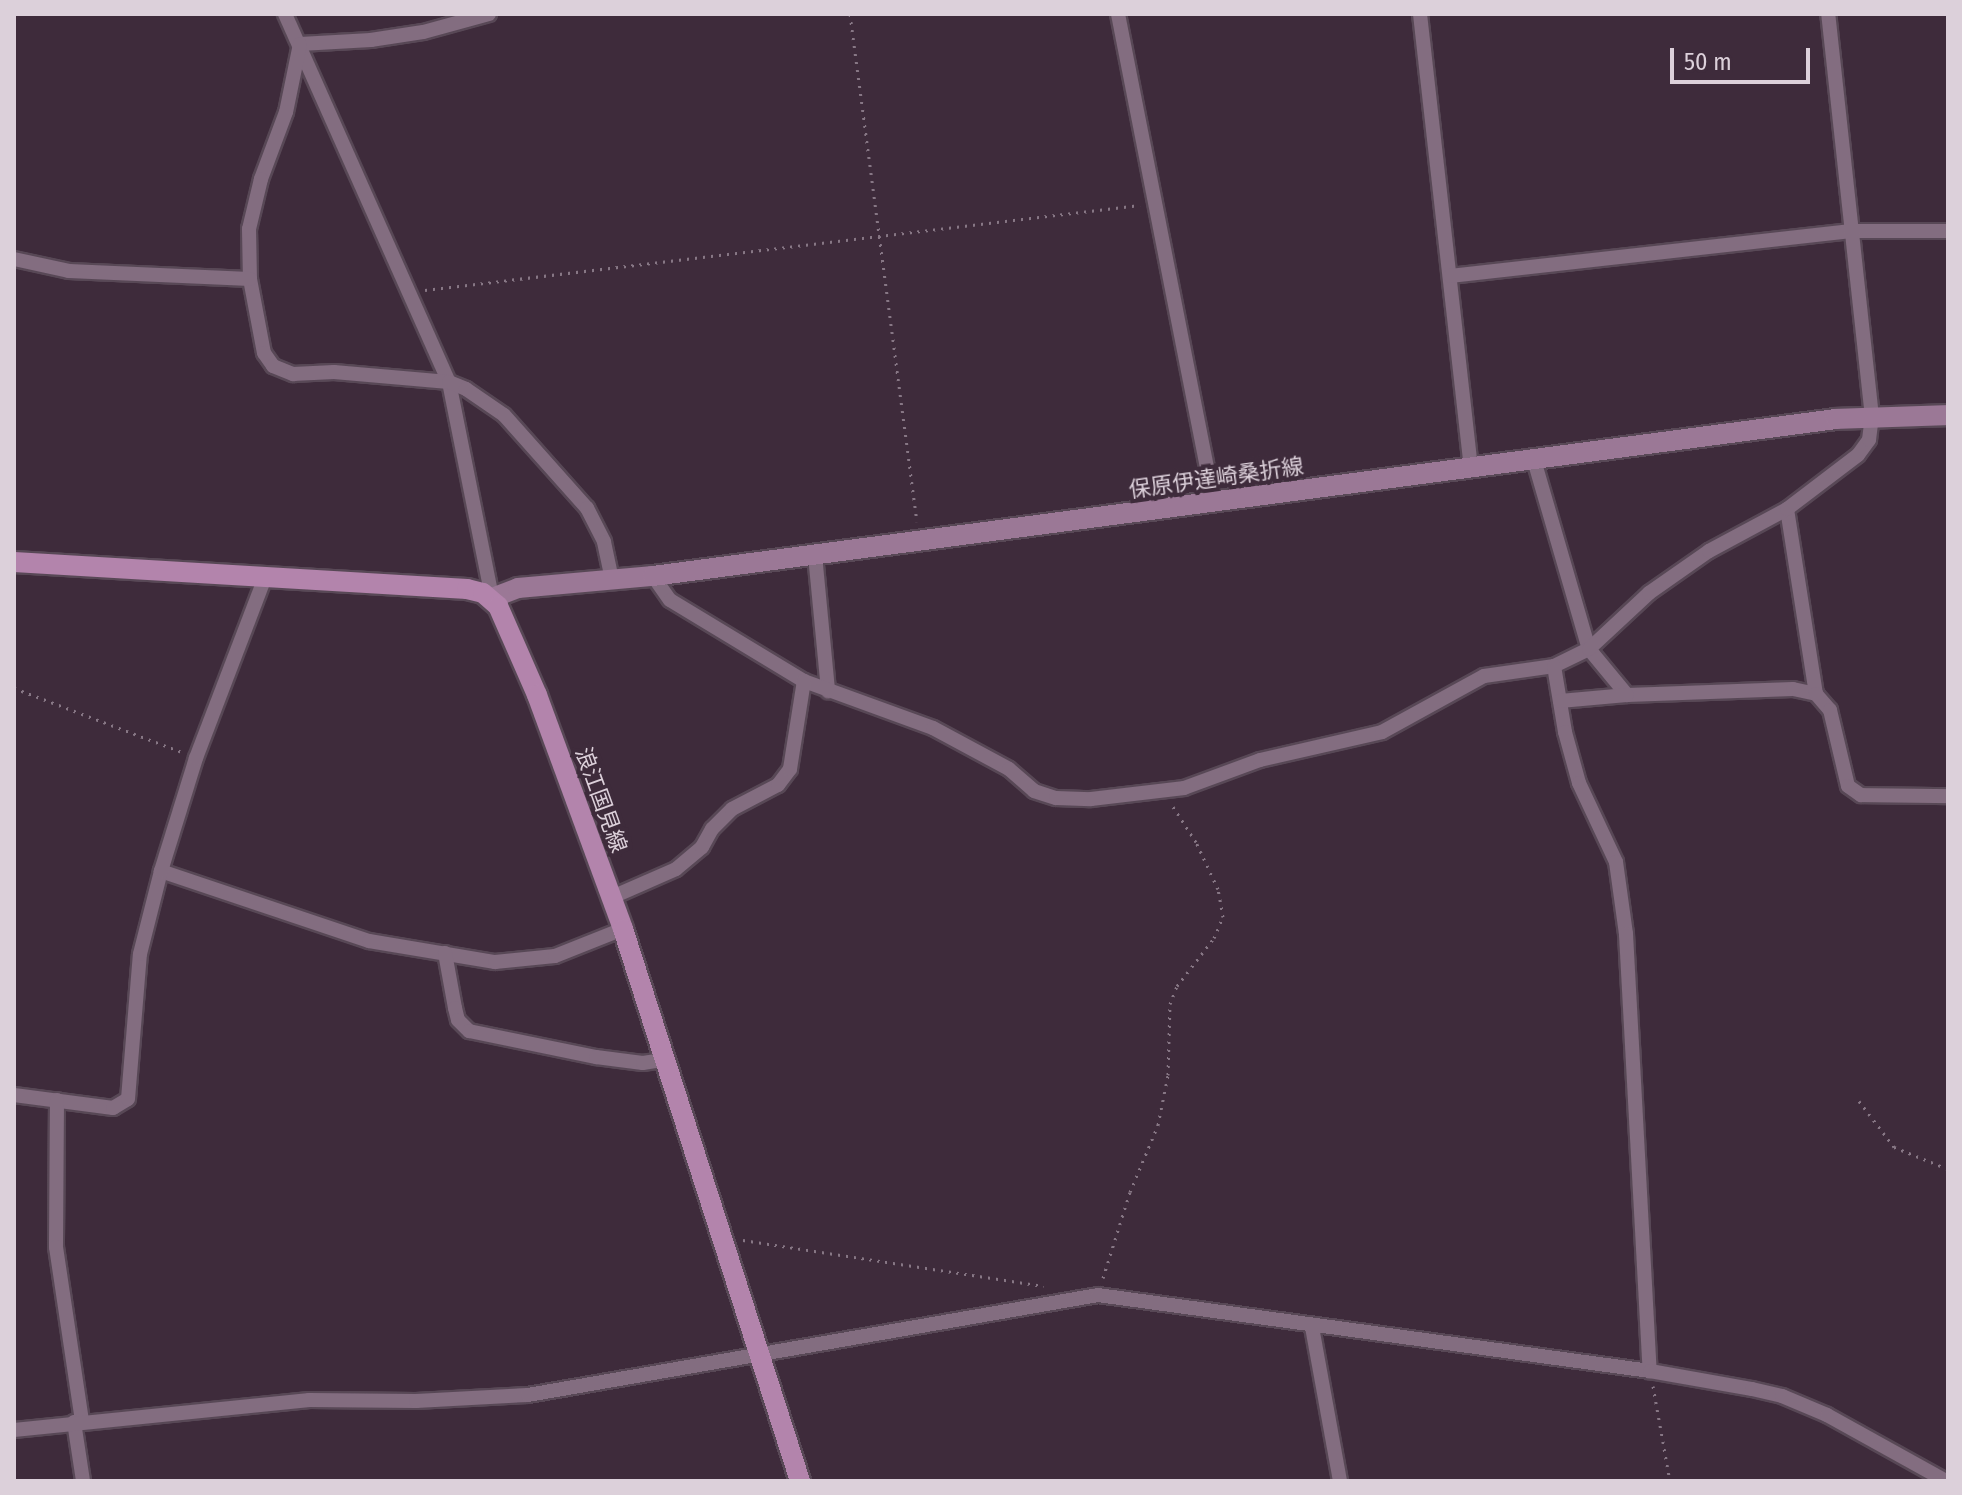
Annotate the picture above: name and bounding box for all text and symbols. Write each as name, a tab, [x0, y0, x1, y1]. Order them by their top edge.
scale bar	[1674, 32, 1814, 82]
text: 50 m	[1684, 48, 1732, 76]
street label: 保原伊達崎桑折線	[1127, 453, 1305, 503]
street label: 浪江国見線	[570, 744, 632, 856]

